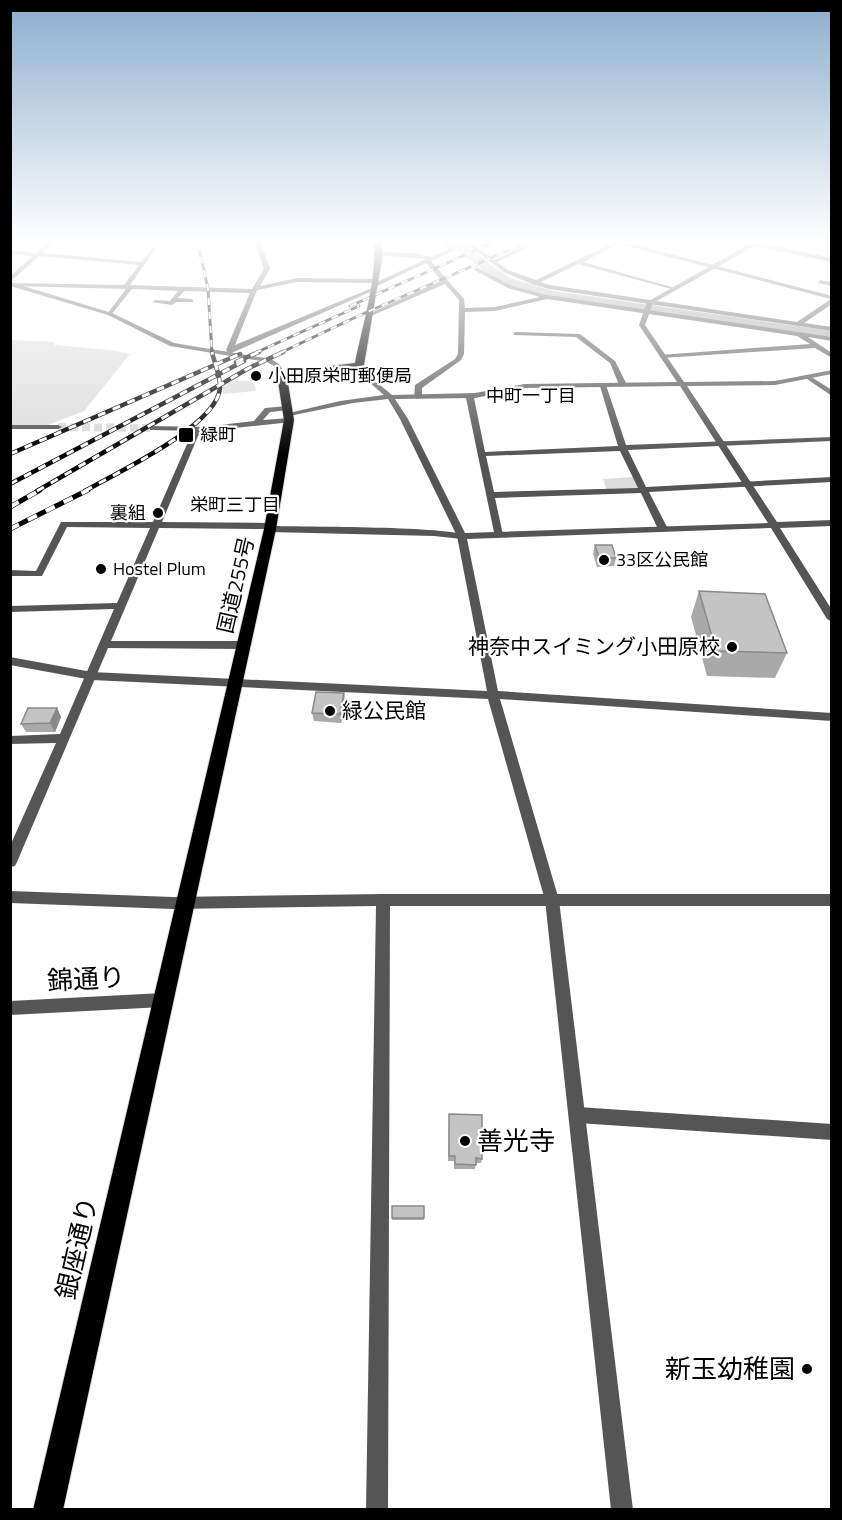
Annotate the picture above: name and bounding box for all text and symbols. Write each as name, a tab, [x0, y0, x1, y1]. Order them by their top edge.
place label: 小田原栄町郵便局	[268, 362, 412, 389]
marker: 小田原栄町郵便局	[249, 369, 263, 383]
district label: 中町一丁目	[486, 382, 576, 409]
place label: 緑町	[200, 421, 236, 448]
marker: 緑町	[177, 426, 195, 444]
district label: 栄町三丁目	[190, 491, 280, 518]
place label: 裏組	[110, 499, 146, 526]
marker: 裏組	[151, 506, 165, 520]
street label: 国道255号	[208, 533, 262, 636]
place label: 33区公民館	[616, 546, 708, 573]
marker: 33区公民館	[597, 553, 611, 567]
place label: Hostel Plum	[113, 555, 206, 582]
marker: Hostel Plum	[94, 562, 108, 576]
place label: 神奈中スイミング小田原校	[468, 630, 720, 662]
marker: 神奈中スイミング小田原校	[725, 640, 739, 654]
place label: 緑公民館	[342, 694, 426, 726]
marker: 緑公民館	[323, 704, 337, 718]
street label: 錦通り	[46, 957, 126, 1000]
place label: 善光寺	[477, 1121, 555, 1160]
marker: 善光寺	[458, 1134, 472, 1148]
street label: 銀座通り	[46, 1193, 107, 1303]
place label: 新玉幼稚園	[665, 1349, 795, 1388]
marker: 新玉幼稚園	[800, 1362, 814, 1376]

